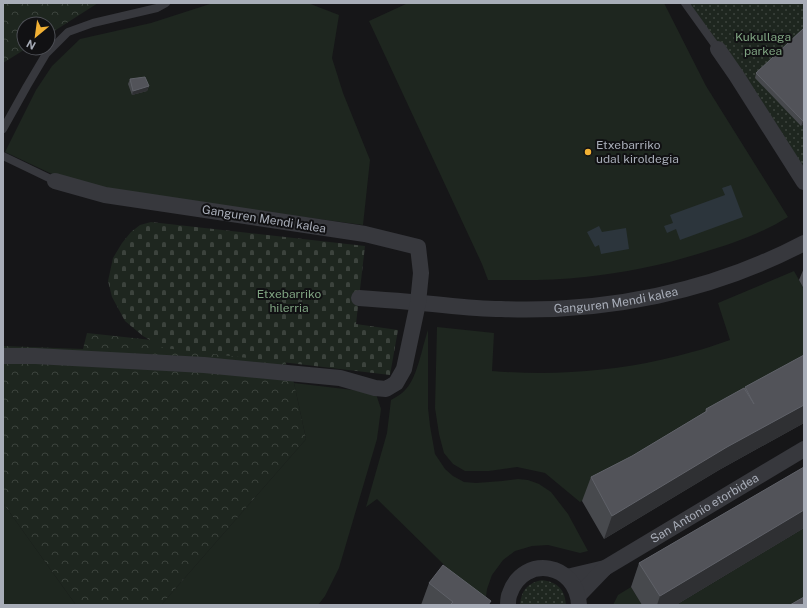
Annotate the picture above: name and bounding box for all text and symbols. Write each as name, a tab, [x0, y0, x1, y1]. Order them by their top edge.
north arrow	[16, 16, 56, 56]
park label: Kukullaga parkea	[735, 30, 791, 58]
text: N	[24, 37, 38, 52]
place label: Etxebarriko udal kiroldegia	[596, 138, 679, 166]
marker: Etxebarriko udal kiroldegia	[583, 147, 593, 157]
street label: Ganguren Mendi kalea	[201, 202, 327, 236]
street label: Ganguren Mendi kalea	[553, 284, 679, 316]
park label: Etxebarriko hilerria	[257, 287, 321, 315]
street label: San Antonio etorbidea	[648, 471, 761, 546]

